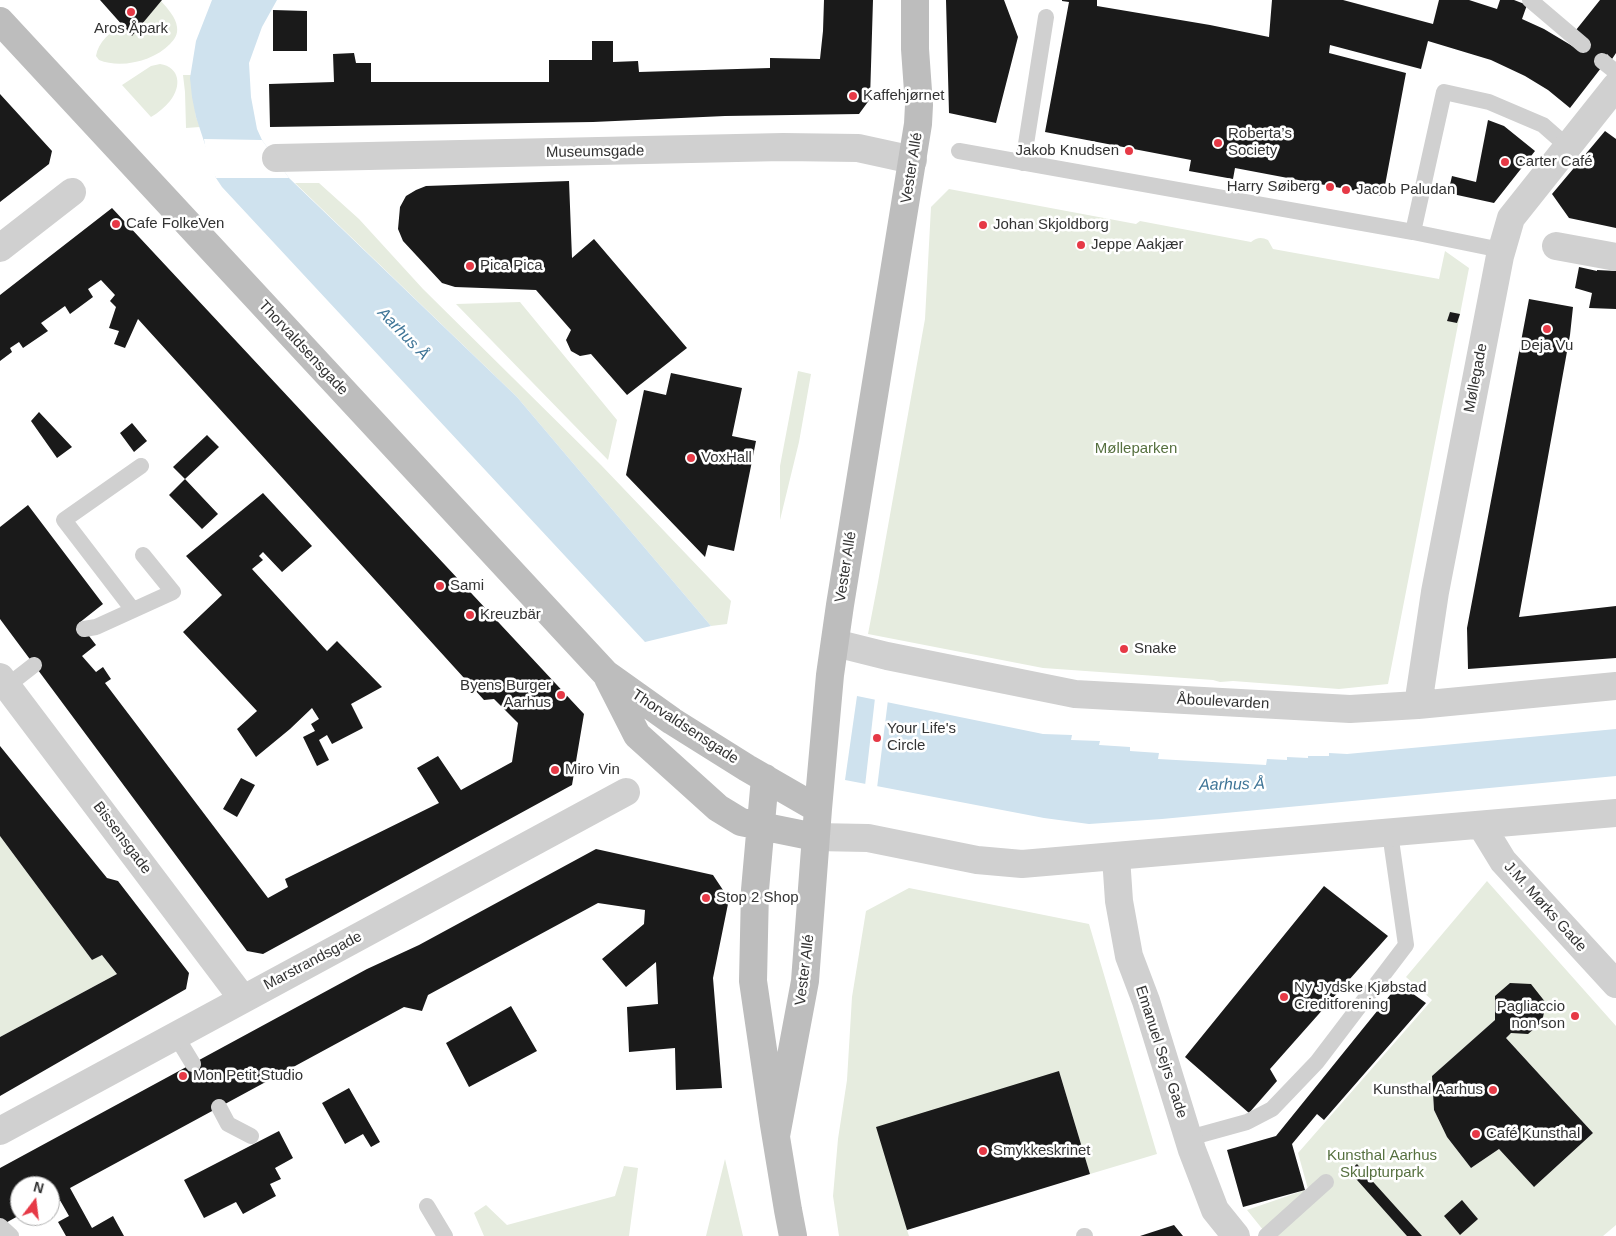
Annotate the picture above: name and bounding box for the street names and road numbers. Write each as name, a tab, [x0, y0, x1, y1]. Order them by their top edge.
street label: Vester Allé	[898, 131, 926, 205]
street label: Museumsgade	[546, 142, 644, 162]
street label: Thorvaldsensgade	[254, 297, 352, 399]
street label: Møllegade	[1460, 342, 1492, 414]
street label: Vester Allé	[832, 530, 860, 604]
street label: Thorvaldsensgade	[628, 686, 742, 768]
street label: Åboulevarden	[1176, 691, 1270, 713]
street label: Bissensgade	[89, 798, 155, 878]
street label: J.M. Mørks Gade	[1500, 858, 1590, 956]
street label: Marstrandsgade	[261, 928, 365, 994]
street label: Vester Allé	[792, 933, 818, 1007]
street label: Emanuel Sejrs Gade	[1131, 983, 1191, 1121]

